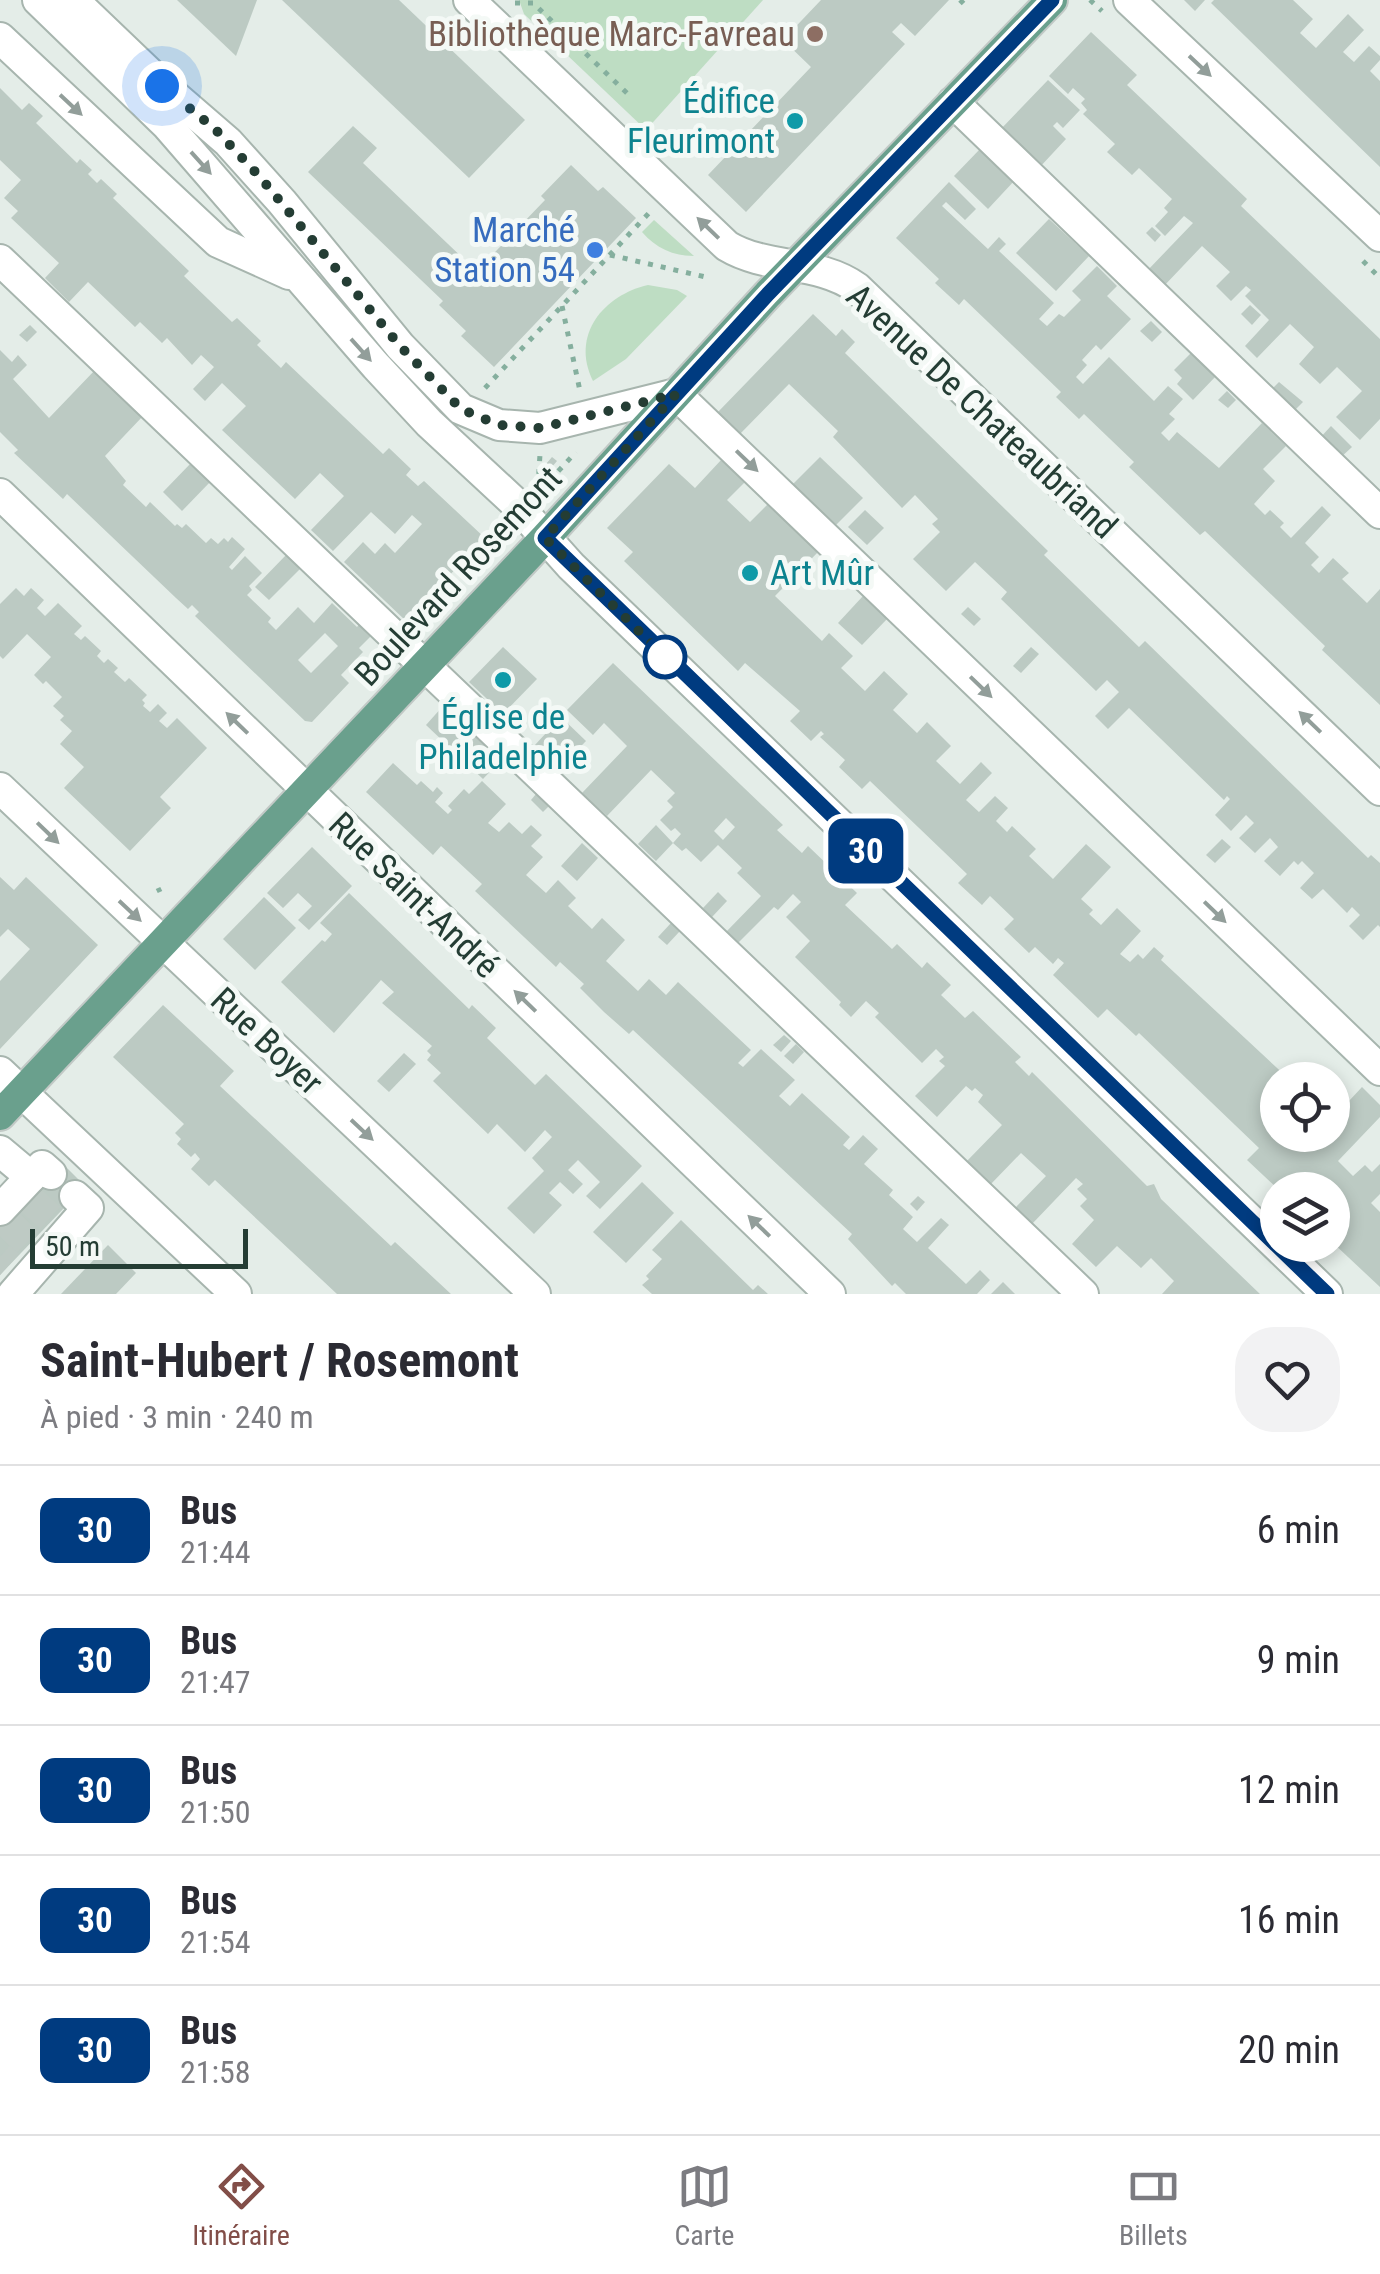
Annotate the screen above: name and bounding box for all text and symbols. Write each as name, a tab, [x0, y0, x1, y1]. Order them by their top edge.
place label: Bibliothèque Marc-Favreau	[428, 14, 795, 55]
marker: Bibliothèque Marc-Favreau	[804, 23, 826, 45]
one-way arrow	[1188, 54, 1212, 77]
your location	[137, 61, 187, 111]
place label: Édifice Fleurimont	[627, 81, 775, 162]
one-way arrow	[59, 93, 83, 116]
marker: Édifice Fleurimont	[784, 110, 806, 132]
one-way arrow	[190, 150, 212, 175]
place label: Marché Station 54	[434, 210, 575, 291]
one-way arrow	[696, 217, 720, 240]
marker: Marché Station 54	[584, 239, 606, 261]
street label: Avenue De Chateaubriand	[838, 276, 1125, 547]
one-way arrow	[350, 337, 372, 362]
one-way arrow	[734, 449, 758, 473]
street label: Boulevard Rosemont	[346, 458, 570, 694]
place label: Art Mûr	[770, 553, 874, 594]
marker: Art Mûr	[739, 562, 761, 584]
unlabelled marker	[644, 636, 686, 678]
marker: Église de Philadelphie	[492, 669, 514, 691]
one-way arrow	[969, 675, 993, 698]
place label: Église de Philadelphie	[418, 697, 588, 778]
one-way arrow	[1298, 711, 1322, 734]
one-way arrow	[225, 712, 249, 735]
street label: Rue Saint-André	[320, 804, 507, 987]
line badge: 30	[821, 818, 911, 884]
one-way arrow	[35, 821, 59, 844]
text: 30	[848, 831, 884, 872]
one-way arrow	[117, 899, 141, 922]
one-way arrow	[1203, 900, 1227, 923]
street label: Rue Boyer	[202, 979, 331, 1103]
one-way arrow	[514, 990, 538, 1013]
map controls	[1260, 1062, 1350, 1262]
button: locate	[1260, 1062, 1350, 1152]
one-way arrow	[350, 1118, 374, 1141]
button: layers	[1260, 1172, 1350, 1262]
one-way arrow	[748, 1215, 772, 1239]
scale bar	[30, 1224, 248, 1268]
text: 50 m	[45, 1230, 100, 1263]
button: heart	[1235, 1327, 1340, 1432]
text: Saint-Hubert / Rosemont	[40, 1332, 519, 1389]
text: À pied · 3 min · 240 m	[40, 1398, 314, 1436]
text: Bus	[180, 1489, 237, 1533]
text: 6 min	[1257, 1508, 1340, 1552]
text: 30	[77, 1510, 113, 1551]
text: 21:44	[180, 1533, 251, 1571]
text: Bus	[180, 1619, 237, 1663]
text: 9 min	[1257, 1638, 1340, 1682]
text: 30	[77, 1640, 113, 1681]
text: 21:47	[180, 1663, 251, 1701]
text: Bus	[180, 1749, 237, 1793]
text: 12 min	[1238, 1768, 1340, 1812]
text: 30	[77, 1770, 113, 1811]
text: 21:50	[180, 1793, 251, 1831]
text: Bus	[180, 1879, 237, 1923]
text: 16 min	[1238, 1898, 1340, 1942]
text: 30	[77, 1900, 113, 1941]
text: 21:54	[180, 1923, 251, 1961]
text: Bus	[180, 2009, 237, 2053]
text: 20 min	[1238, 2028, 1340, 2072]
text: 30	[77, 2030, 113, 2071]
text: 21:58	[180, 2053, 251, 2091]
tab: Itinéraire	[192, 2159, 290, 2252]
tab: Carte	[674, 2159, 734, 2252]
tab: Billets	[1119, 2159, 1188, 2252]

